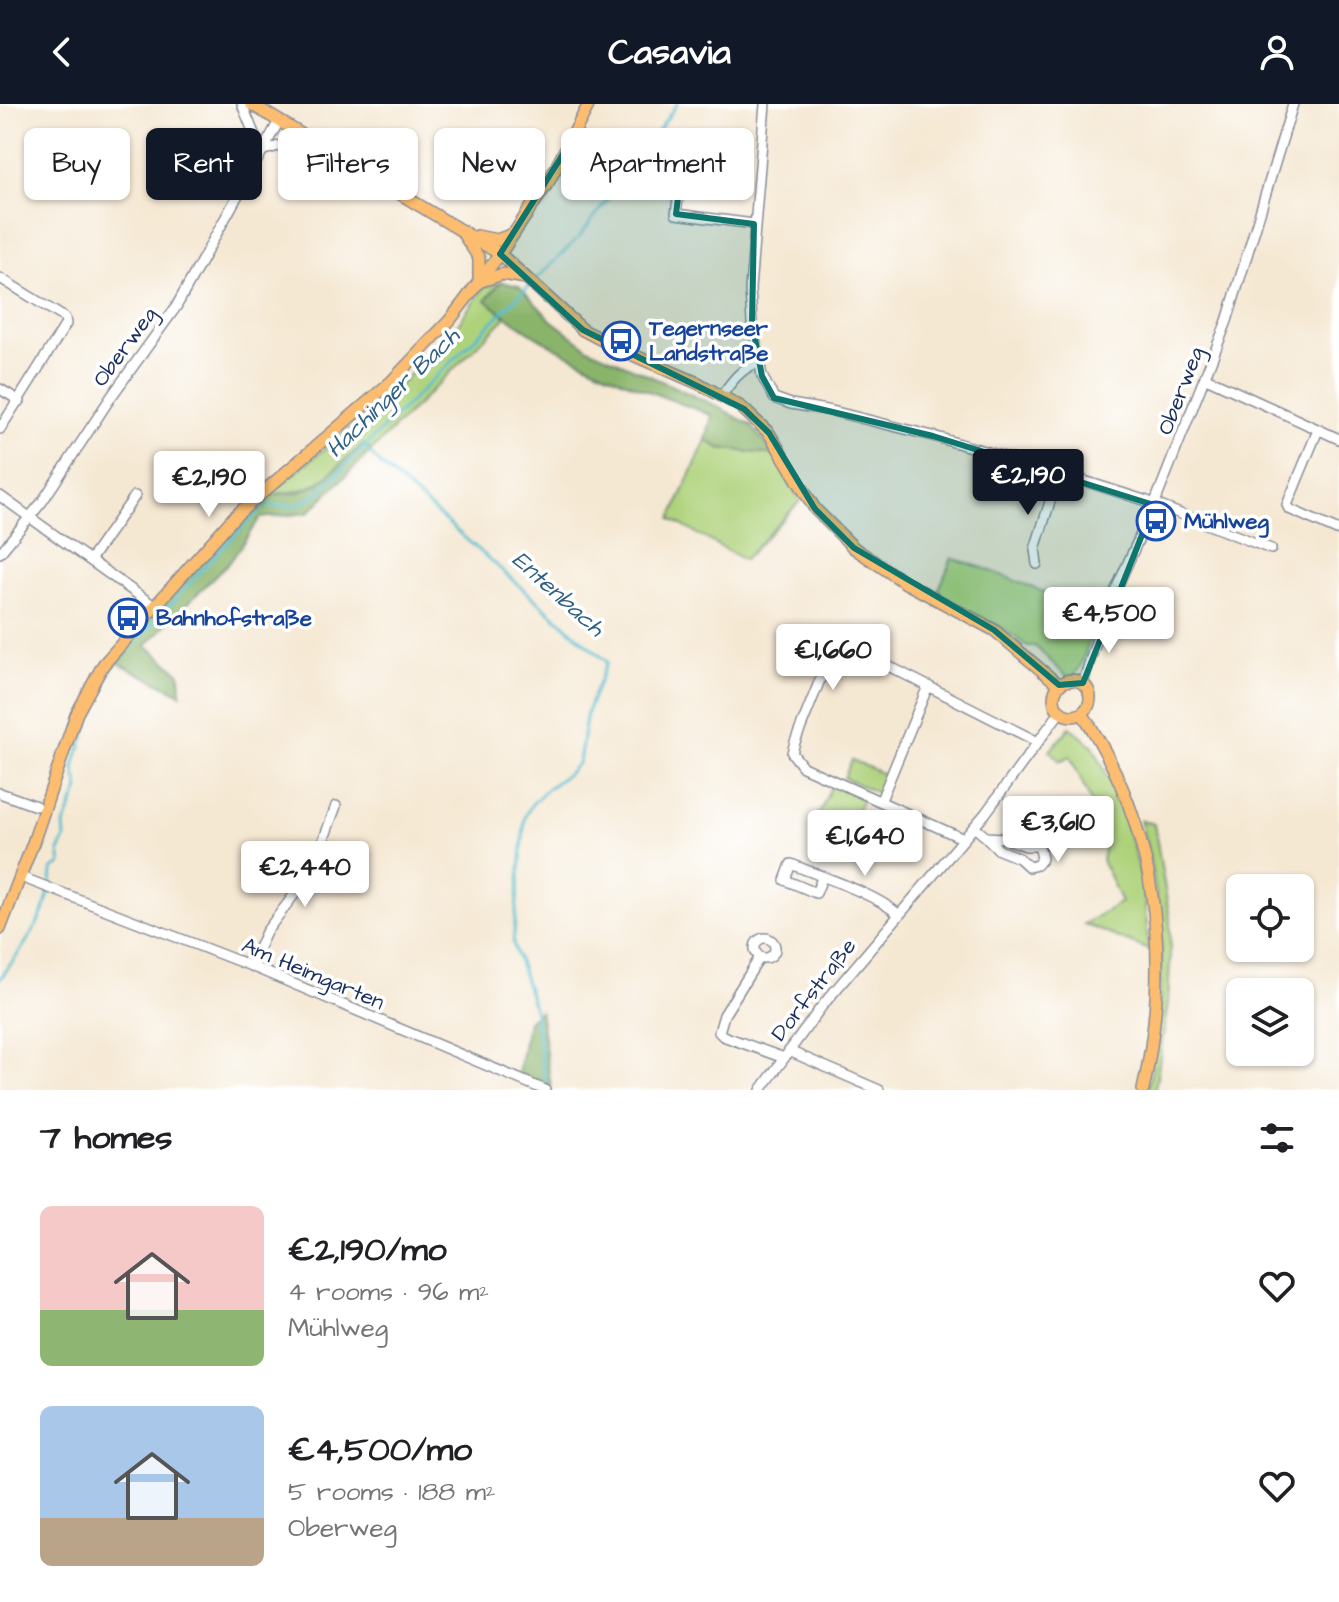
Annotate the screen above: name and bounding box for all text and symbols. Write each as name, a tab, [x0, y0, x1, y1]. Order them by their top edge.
text: Casavia	[608, 27, 731, 78]
icon: back	[40, 30, 84, 74]
icon: person	[1255, 30, 1299, 74]
chip: Buy	[24, 128, 130, 200]
chip: Rent	[146, 128, 262, 200]
chip: Filters	[278, 128, 418, 200]
chip: New	[434, 128, 545, 200]
chip: Apartment	[561, 128, 754, 200]
street label: Oberweg	[85, 301, 165, 394]
place label: Tegernseer Landstraße	[648, 313, 769, 369]
water label: Hachinger Bach	[319, 320, 469, 466]
bus stop icon: Tegernseer Landstraße	[600, 320, 642, 362]
street label: Oberweg	[1150, 342, 1213, 440]
pin: €2,190	[963, 449, 1093, 517]
pin: €2,190	[144, 451, 274, 519]
text: €2,190	[991, 457, 1065, 493]
text: €2,190	[172, 459, 246, 495]
bus stop icon: Mühlweg	[1135, 500, 1177, 542]
place label: Mühlweg	[1184, 506, 1269, 538]
water label: Entenbach	[504, 543, 612, 645]
pin: €4,500	[1044, 587, 1174, 655]
text: €4,500	[1062, 595, 1156, 631]
bus stop icon: Bahnhofstraße	[107, 597, 149, 639]
place label: Bahnhofstraße	[156, 603, 312, 634]
pin: €1,660	[768, 624, 898, 692]
text: €1,660	[794, 632, 872, 668]
pin: €3,610	[993, 796, 1123, 864]
text: €3,610	[1021, 804, 1095, 840]
pin: €1,640	[800, 810, 930, 878]
text: €1,640	[825, 818, 905, 854]
pin: €2,440	[240, 841, 370, 909]
text: €2,440	[259, 849, 351, 885]
map controls	[1226, 874, 1314, 1066]
button: locate	[1226, 874, 1314, 962]
street label: Am Heimgarten	[237, 930, 389, 1019]
street label: Dorfstraße	[764, 932, 864, 1048]
button: layers	[1226, 978, 1314, 1066]
text: 7 homes	[40, 1114, 172, 1162]
icon: filters	[1255, 1116, 1299, 1160]
text: €2,190/mo	[288, 1226, 447, 1274]
icon: home	[104, 1238, 200, 1334]
icon: heart	[1255, 1264, 1299, 1308]
text: 4 rooms · 96 m²	[288, 1274, 489, 1310]
text: Mühlweg	[288, 1310, 388, 1346]
text: €4,500/mo	[288, 1426, 472, 1474]
icon: home	[104, 1438, 200, 1534]
icon: heart	[1255, 1464, 1299, 1508]
text: 5 rooms · 188 m²	[288, 1474, 496, 1510]
text: Oberweg	[288, 1510, 397, 1546]

